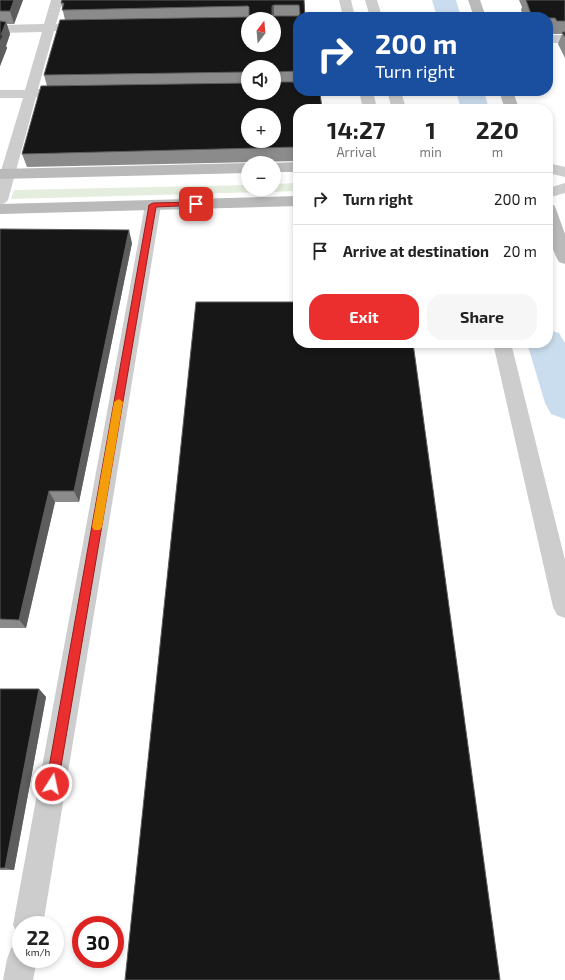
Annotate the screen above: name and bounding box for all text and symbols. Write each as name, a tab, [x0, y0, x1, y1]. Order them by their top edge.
north arrow	[241, 12, 281, 52]
map controls	[241, 12, 281, 196]
text: 200 m	[375, 26, 457, 60]
icon: right	[309, 28, 361, 80]
button: sound	[241, 60, 281, 100]
text: Turn right	[375, 60, 455, 82]
button: +	[241, 108, 281, 148]
text: 14:27	[327, 115, 386, 144]
text: 1	[426, 115, 436, 144]
text: 220	[476, 115, 519, 144]
text: Arrival	[337, 144, 376, 160]
text: min	[420, 144, 442, 160]
text: m	[492, 144, 503, 160]
button: −	[241, 156, 281, 196]
pin	[179, 187, 213, 221]
icon: right	[309, 188, 331, 210]
text: Turn right	[343, 190, 413, 208]
text: 200 m	[494, 190, 537, 208]
icon: arrive	[185, 193, 207, 215]
icon: arrive	[309, 240, 331, 262]
text: Arrive at destination	[343, 242, 489, 260]
text: 20 m	[503, 242, 537, 260]
button: Exit	[309, 294, 419, 340]
button: Share	[427, 294, 537, 340]
position arrow	[31, 763, 73, 805]
speed limit sign: 30	[72, 916, 124, 968]
text: 22	[26, 925, 50, 949]
text: km/h	[26, 946, 50, 958]

